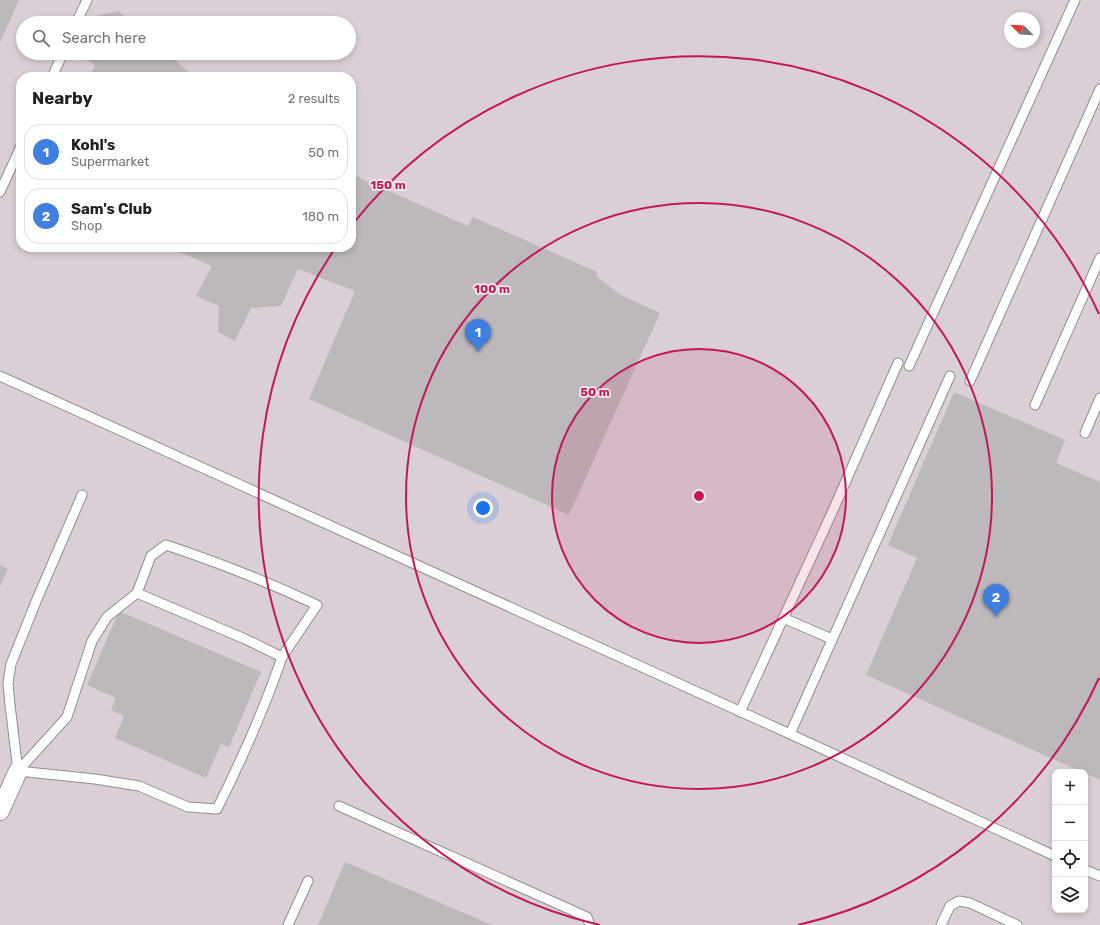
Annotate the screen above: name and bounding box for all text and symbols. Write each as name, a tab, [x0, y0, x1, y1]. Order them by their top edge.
north arrow	[1004, 12, 1040, 48]
search box	[16, 16, 356, 60]
icon: search	[30, 27, 52, 49]
text: Search here	[62, 29, 146, 47]
text: Nearby	[32, 88, 93, 108]
text: 2 results	[288, 91, 340, 106]
text: Kohl's	[71, 136, 115, 154]
text: 1	[43, 145, 49, 160]
text: 50 m	[308, 145, 339, 160]
text: Supermarket	[71, 154, 149, 169]
text: 150 m	[370, 178, 406, 192]
text: Sam's Club	[71, 200, 152, 218]
text: 2	[42, 209, 50, 224]
text: 180 m	[302, 209, 339, 224]
text: Shop	[71, 218, 102, 233]
text: 100 m	[474, 282, 510, 296]
pin: 1	[465, 319, 491, 352]
text: 50 m	[580, 385, 610, 399]
centre of rings	[692, 489, 706, 503]
your location	[473, 498, 493, 518]
pin: 2	[983, 584, 1009, 617]
map controls	[1052, 769, 1088, 913]
button: +	[1052, 769, 1088, 805]
button: −	[1052, 805, 1088, 841]
button: locate	[1052, 841, 1088, 877]
button: layers	[1052, 877, 1088, 913]

